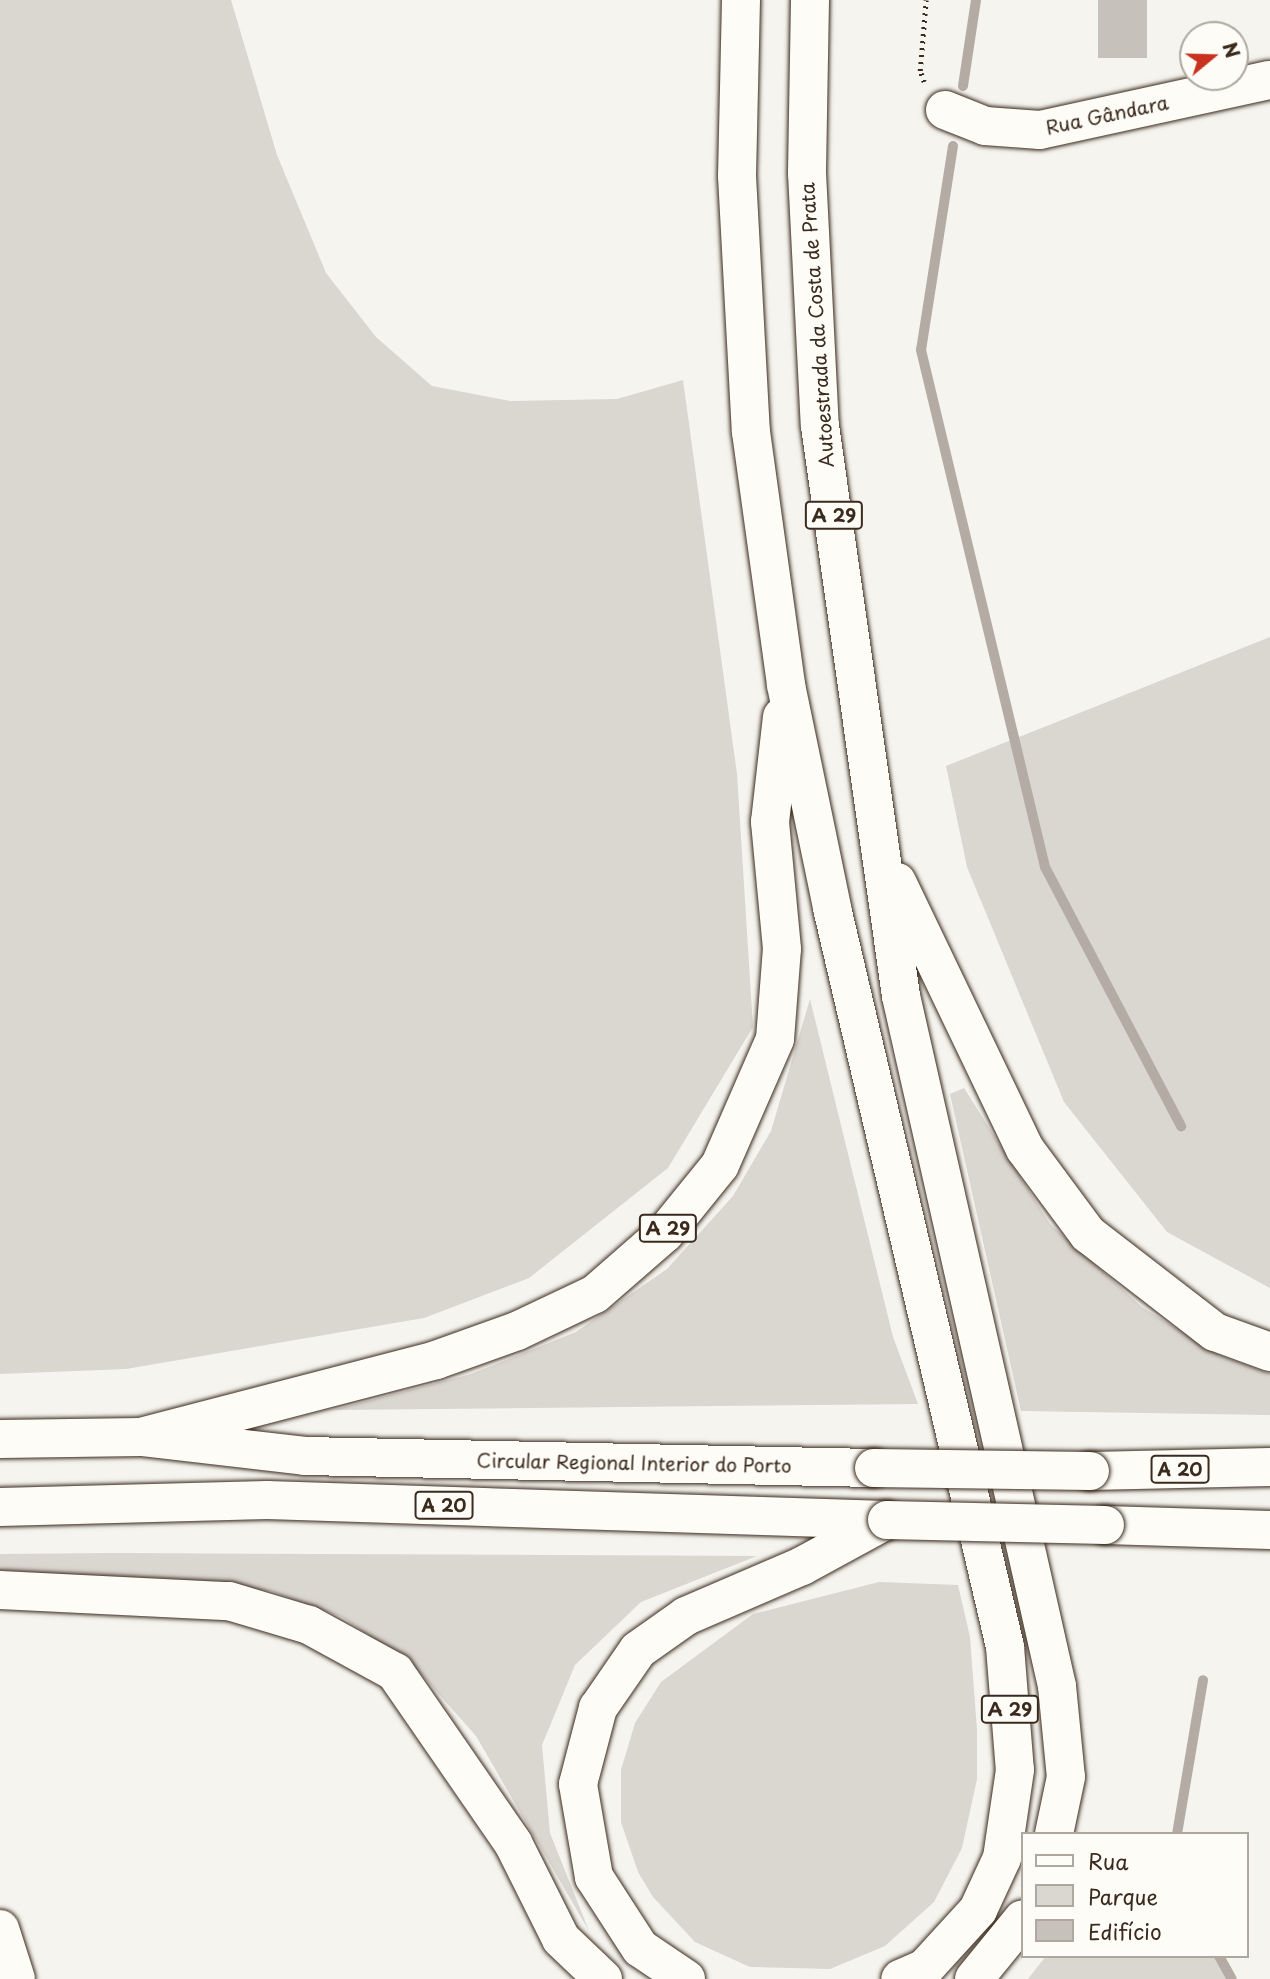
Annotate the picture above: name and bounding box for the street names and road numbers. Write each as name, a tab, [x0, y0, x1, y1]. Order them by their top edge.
street label: Rua Gândara	[1044, 91, 1170, 139]
street label: Autoestrada da Costa de Prata	[796, 181, 838, 469]
road number: A 29	[804, 500, 864, 530]
road number: A 29	[638, 1213, 698, 1242]
street label: Circular Regional Interior do Porto	[476, 1449, 792, 1477]
road number: A 20	[1148, 1454, 1212, 1484]
road number: A 20	[412, 1490, 476, 1520]
road number: A 29	[980, 1694, 1040, 1724]

